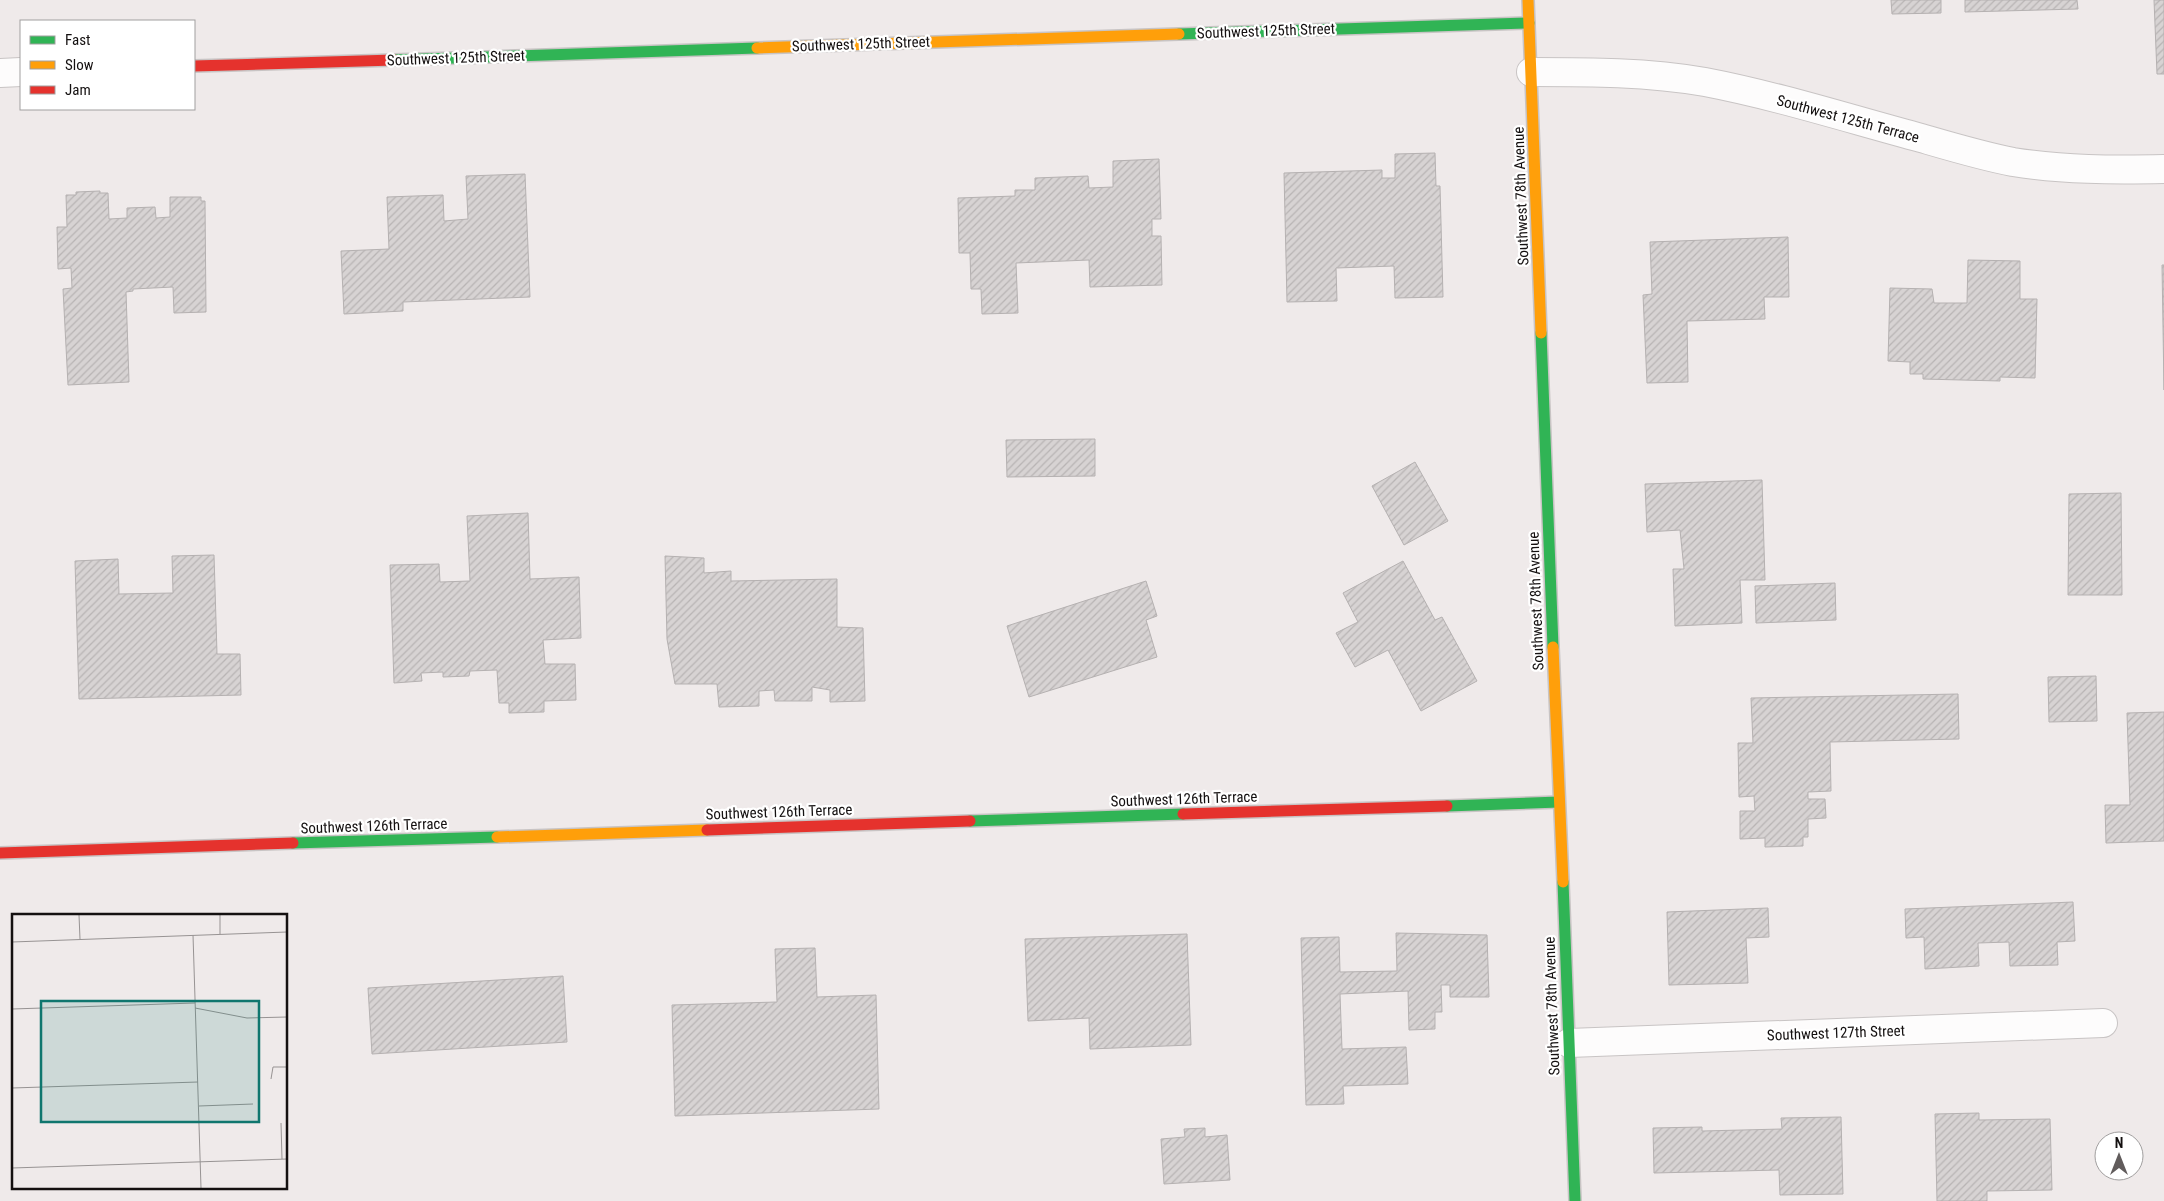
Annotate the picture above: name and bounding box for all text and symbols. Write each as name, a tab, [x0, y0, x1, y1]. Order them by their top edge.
legend	[20, 20, 195, 110]
street label: Southwest 125th Street	[1197, 20, 1335, 42]
text: Fast	[65, 31, 90, 49]
street label: Southwest 125th Street	[792, 33, 930, 55]
street label: Southwest 125th Street	[387, 47, 525, 69]
text: Slow	[65, 56, 94, 74]
text: Jam	[65, 81, 91, 99]
street label: Southwest 125th Terrace	[1775, 91, 1921, 147]
street label: Southwest 78th Avenue	[1510, 126, 1532, 266]
street label: Southwest 78th Avenue	[1525, 531, 1547, 671]
street label: Southwest 126th Terrace	[1110, 787, 1258, 811]
street label: Southwest 126th Terrace	[705, 800, 853, 824]
street label: Southwest 126th Terrace	[300, 814, 448, 838]
inset map	[12, 914, 288, 1188]
street label: Southwest 78th Avenue	[1541, 936, 1563, 1076]
street label: Southwest 127th Street	[1767, 1022, 1905, 1044]
north arrow	[2094, 1131, 2144, 1181]
text: N	[2115, 1135, 2123, 1151]

